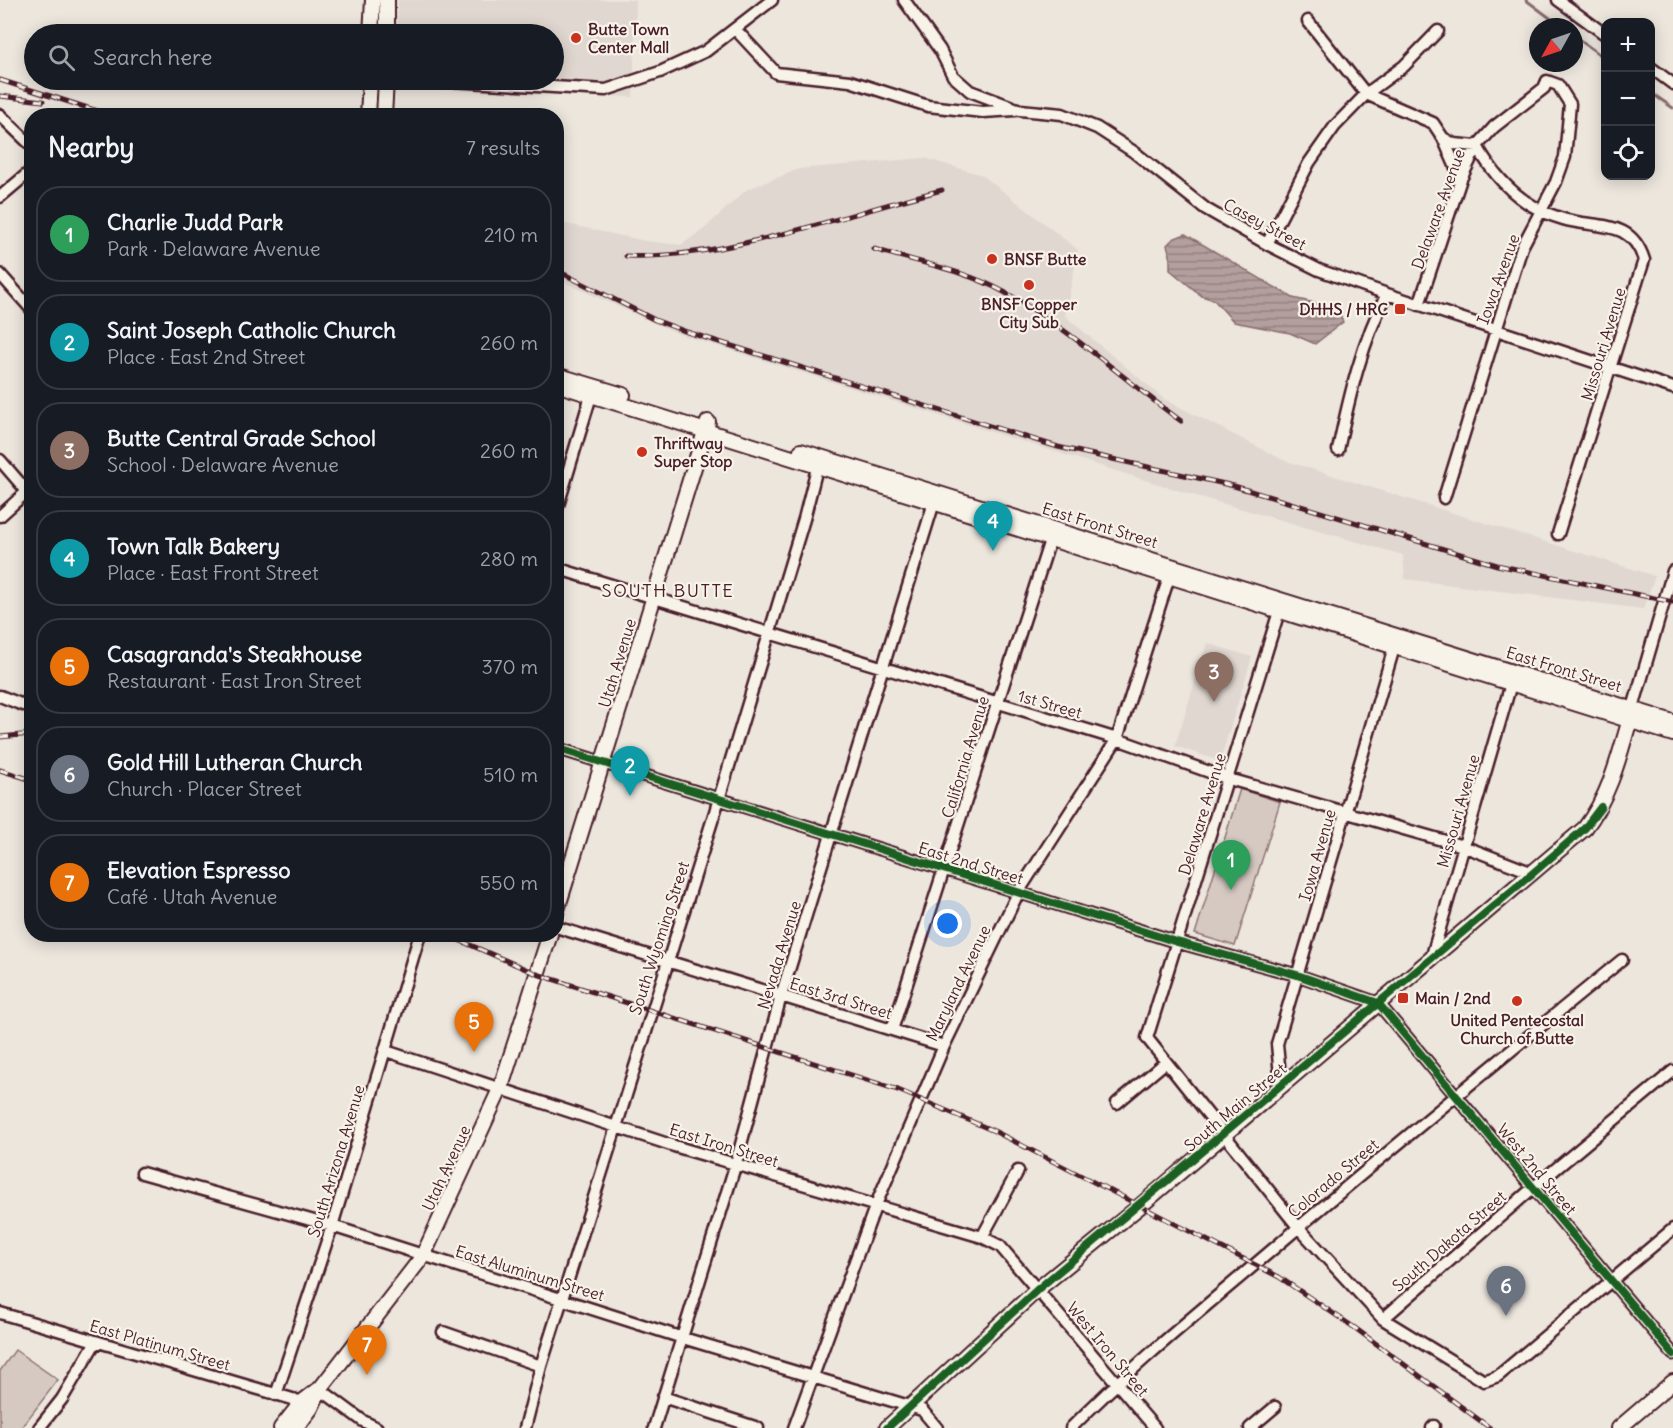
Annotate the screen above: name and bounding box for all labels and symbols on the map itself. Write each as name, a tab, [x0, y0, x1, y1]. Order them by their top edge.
north arrow	[1529, 18, 1583, 72]
place label: Butte Town Center Mall	[588, 19, 669, 57]
marker: Butte Town Center Mall	[569, 31, 583, 45]
street label: Delaware Avenue	[1407, 146, 1469, 272]
street label: Casey Street	[1220, 194, 1310, 254]
street label: Iowa Avenue	[1472, 231, 1524, 327]
place label: BNSF Butte	[1004, 249, 1087, 269]
marker: BNSF Butte	[985, 252, 999, 266]
marker: BNSF Copper City Sub	[1022, 278, 1036, 292]
street label: Missouri Avenue	[1576, 285, 1630, 403]
place label: BNSF Copper City Sub	[981, 294, 1077, 333]
place label: DHHS / HRC	[1299, 299, 1388, 319]
marker: DHHS / HRC	[1393, 302, 1407, 316]
place label: Thriftway Super Stop	[654, 433, 732, 472]
marker: Thriftway Super Stop	[635, 445, 649, 459]
street label: East Front Street	[1040, 498, 1161, 552]
pin: 4	[974, 502, 1012, 551]
district label: SOUTH BUTTE	[602, 579, 734, 602]
street label: Utah Avenue	[594, 616, 640, 710]
street label: East Front Street	[1504, 642, 1625, 696]
pin: 3	[1194, 652, 1234, 702]
street label: 1st Street	[1016, 685, 1085, 723]
street label: California Avenue	[937, 693, 993, 821]
pin: 2	[610, 746, 650, 796]
street label: Delaware Avenue	[1174, 751, 1230, 877]
street label: Missouri Avenue	[1432, 752, 1484, 870]
street label: Iowa Avenue	[1294, 807, 1340, 903]
street label: East 2nd Street	[916, 838, 1026, 889]
pin: 1	[1212, 840, 1250, 890]
street label: South Wyoming Street	[625, 858, 693, 1017]
street label: Nevada Avenue	[753, 898, 805, 1012]
your location	[933, 909, 962, 938]
street label: Maryland Avenue	[921, 922, 995, 1044]
street label: East 3rd Street	[787, 973, 895, 1023]
place label: Main / 2nd	[1415, 988, 1491, 1008]
marker: Main / 2nd	[1396, 991, 1410, 1005]
marker: United Pentecostal Church of Butte	[1510, 994, 1524, 1008]
pin: 5	[454, 1002, 494, 1052]
place label: United Pentecostal Church of Butte	[1450, 1010, 1584, 1048]
street label: South Main Street	[1180, 1058, 1291, 1155]
street label: South Arizona Avenue	[303, 1082, 369, 1240]
street label: East Iron Street	[667, 1119, 781, 1171]
street label: West 2nd Street	[1493, 1119, 1581, 1219]
street label: Utah Avenue	[417, 1122, 475, 1214]
street label: Colorado Street	[1284, 1134, 1383, 1222]
street label: South Dakota Street	[1388, 1186, 1510, 1296]
street label: East Aluminum Street	[453, 1241, 607, 1305]
pin: 6	[1486, 1266, 1526, 1316]
street label: West Iron Street	[1063, 1298, 1154, 1401]
street label: East Platinum Street	[87, 1315, 233, 1375]
pin: 7	[348, 1326, 386, 1375]

